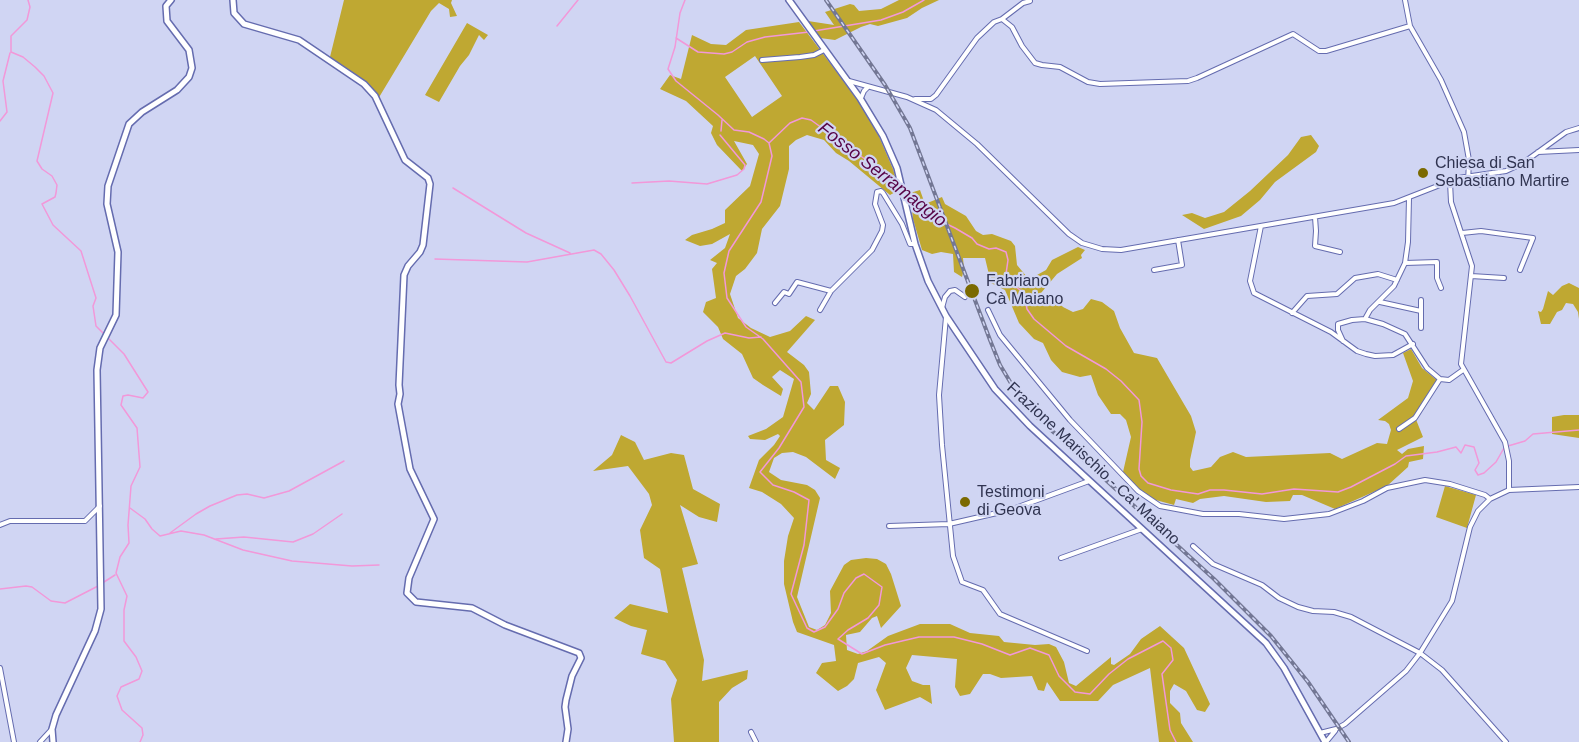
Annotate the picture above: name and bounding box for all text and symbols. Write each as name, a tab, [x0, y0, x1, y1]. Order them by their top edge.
water label: Fosso Serramaggio	[813, 118, 951, 232]
place label: Chiesa di San Sebastiano Martire	[1435, 154, 1569, 192]
marker: Chiesa di San Sebastiano Martire	[1416, 166, 1430, 180]
place label: Fabriano Cà Maiano	[986, 272, 1063, 310]
marker: Fabriano Cà Maiano	[963, 282, 981, 300]
street label: Frazione Marischio - Ca' Maiano	[1002, 379, 1184, 549]
place label: Testimoni di Geova	[977, 483, 1045, 521]
marker: Testimoni di Geova	[958, 495, 972, 509]

